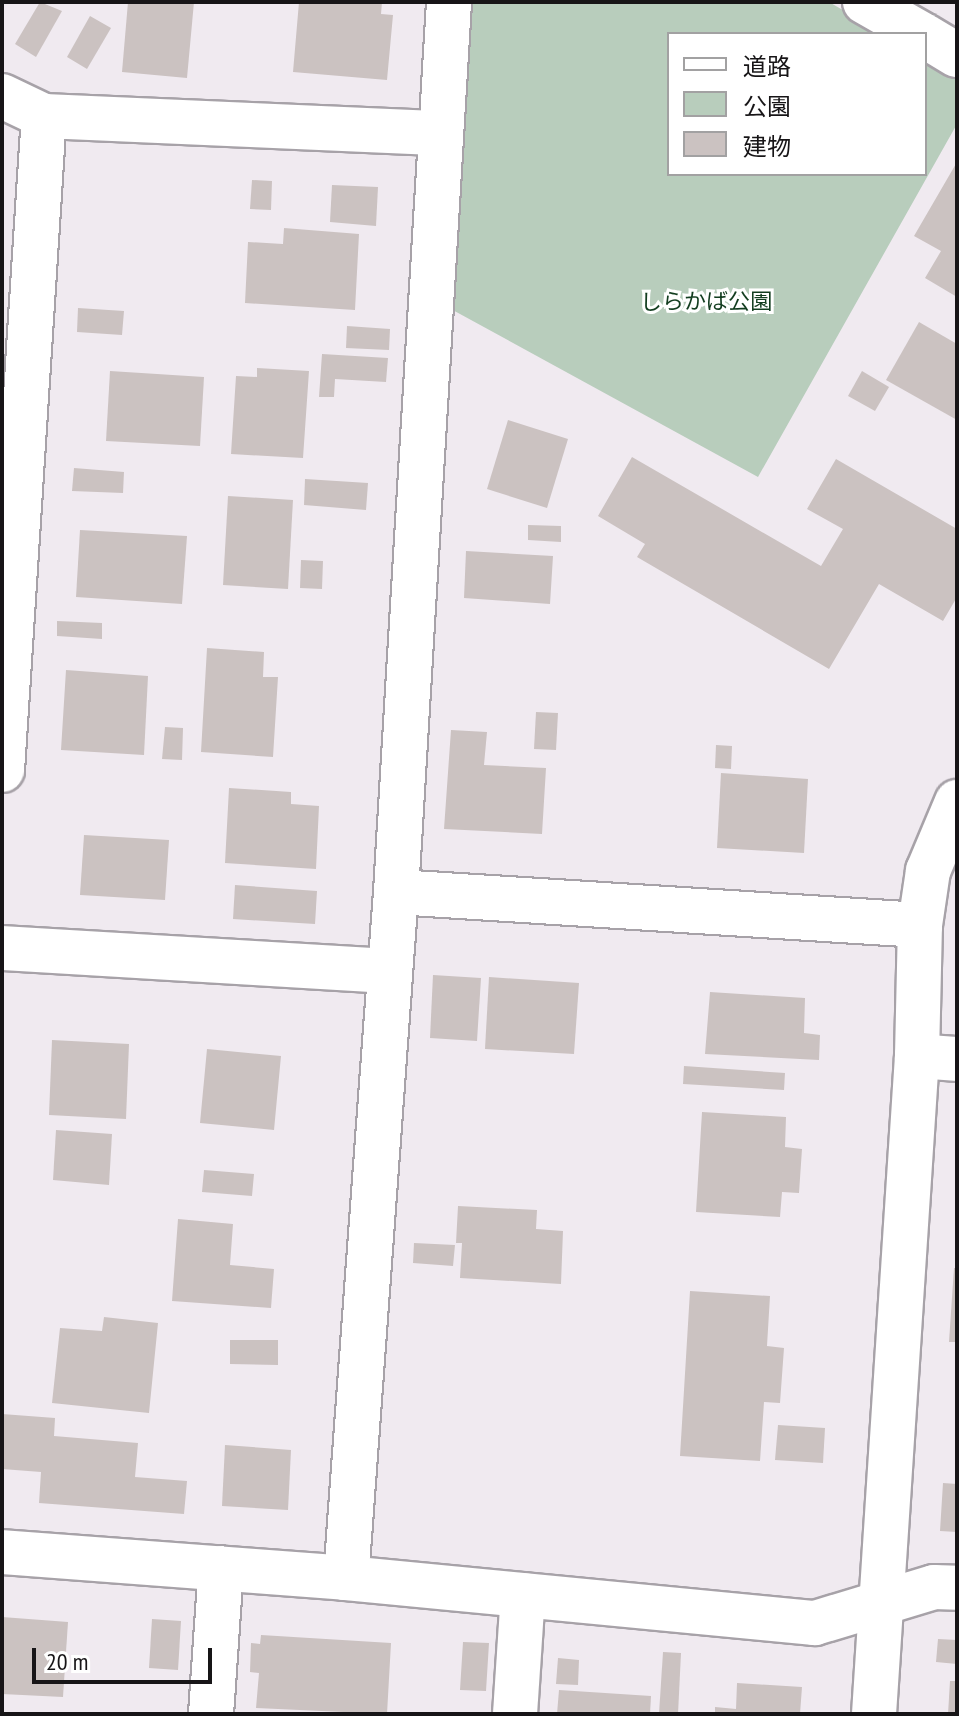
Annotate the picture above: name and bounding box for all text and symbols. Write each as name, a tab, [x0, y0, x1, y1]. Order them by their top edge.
legend	[667, 32, 927, 176]
text: 道路	[743, 51, 791, 82]
text: 公園	[743, 91, 791, 122]
text: 建物	[743, 131, 791, 162]
park label: しらかば公園	[640, 289, 772, 315]
scale bar	[36, 1632, 216, 1682]
text: 20 m	[46, 1646, 88, 1677]

